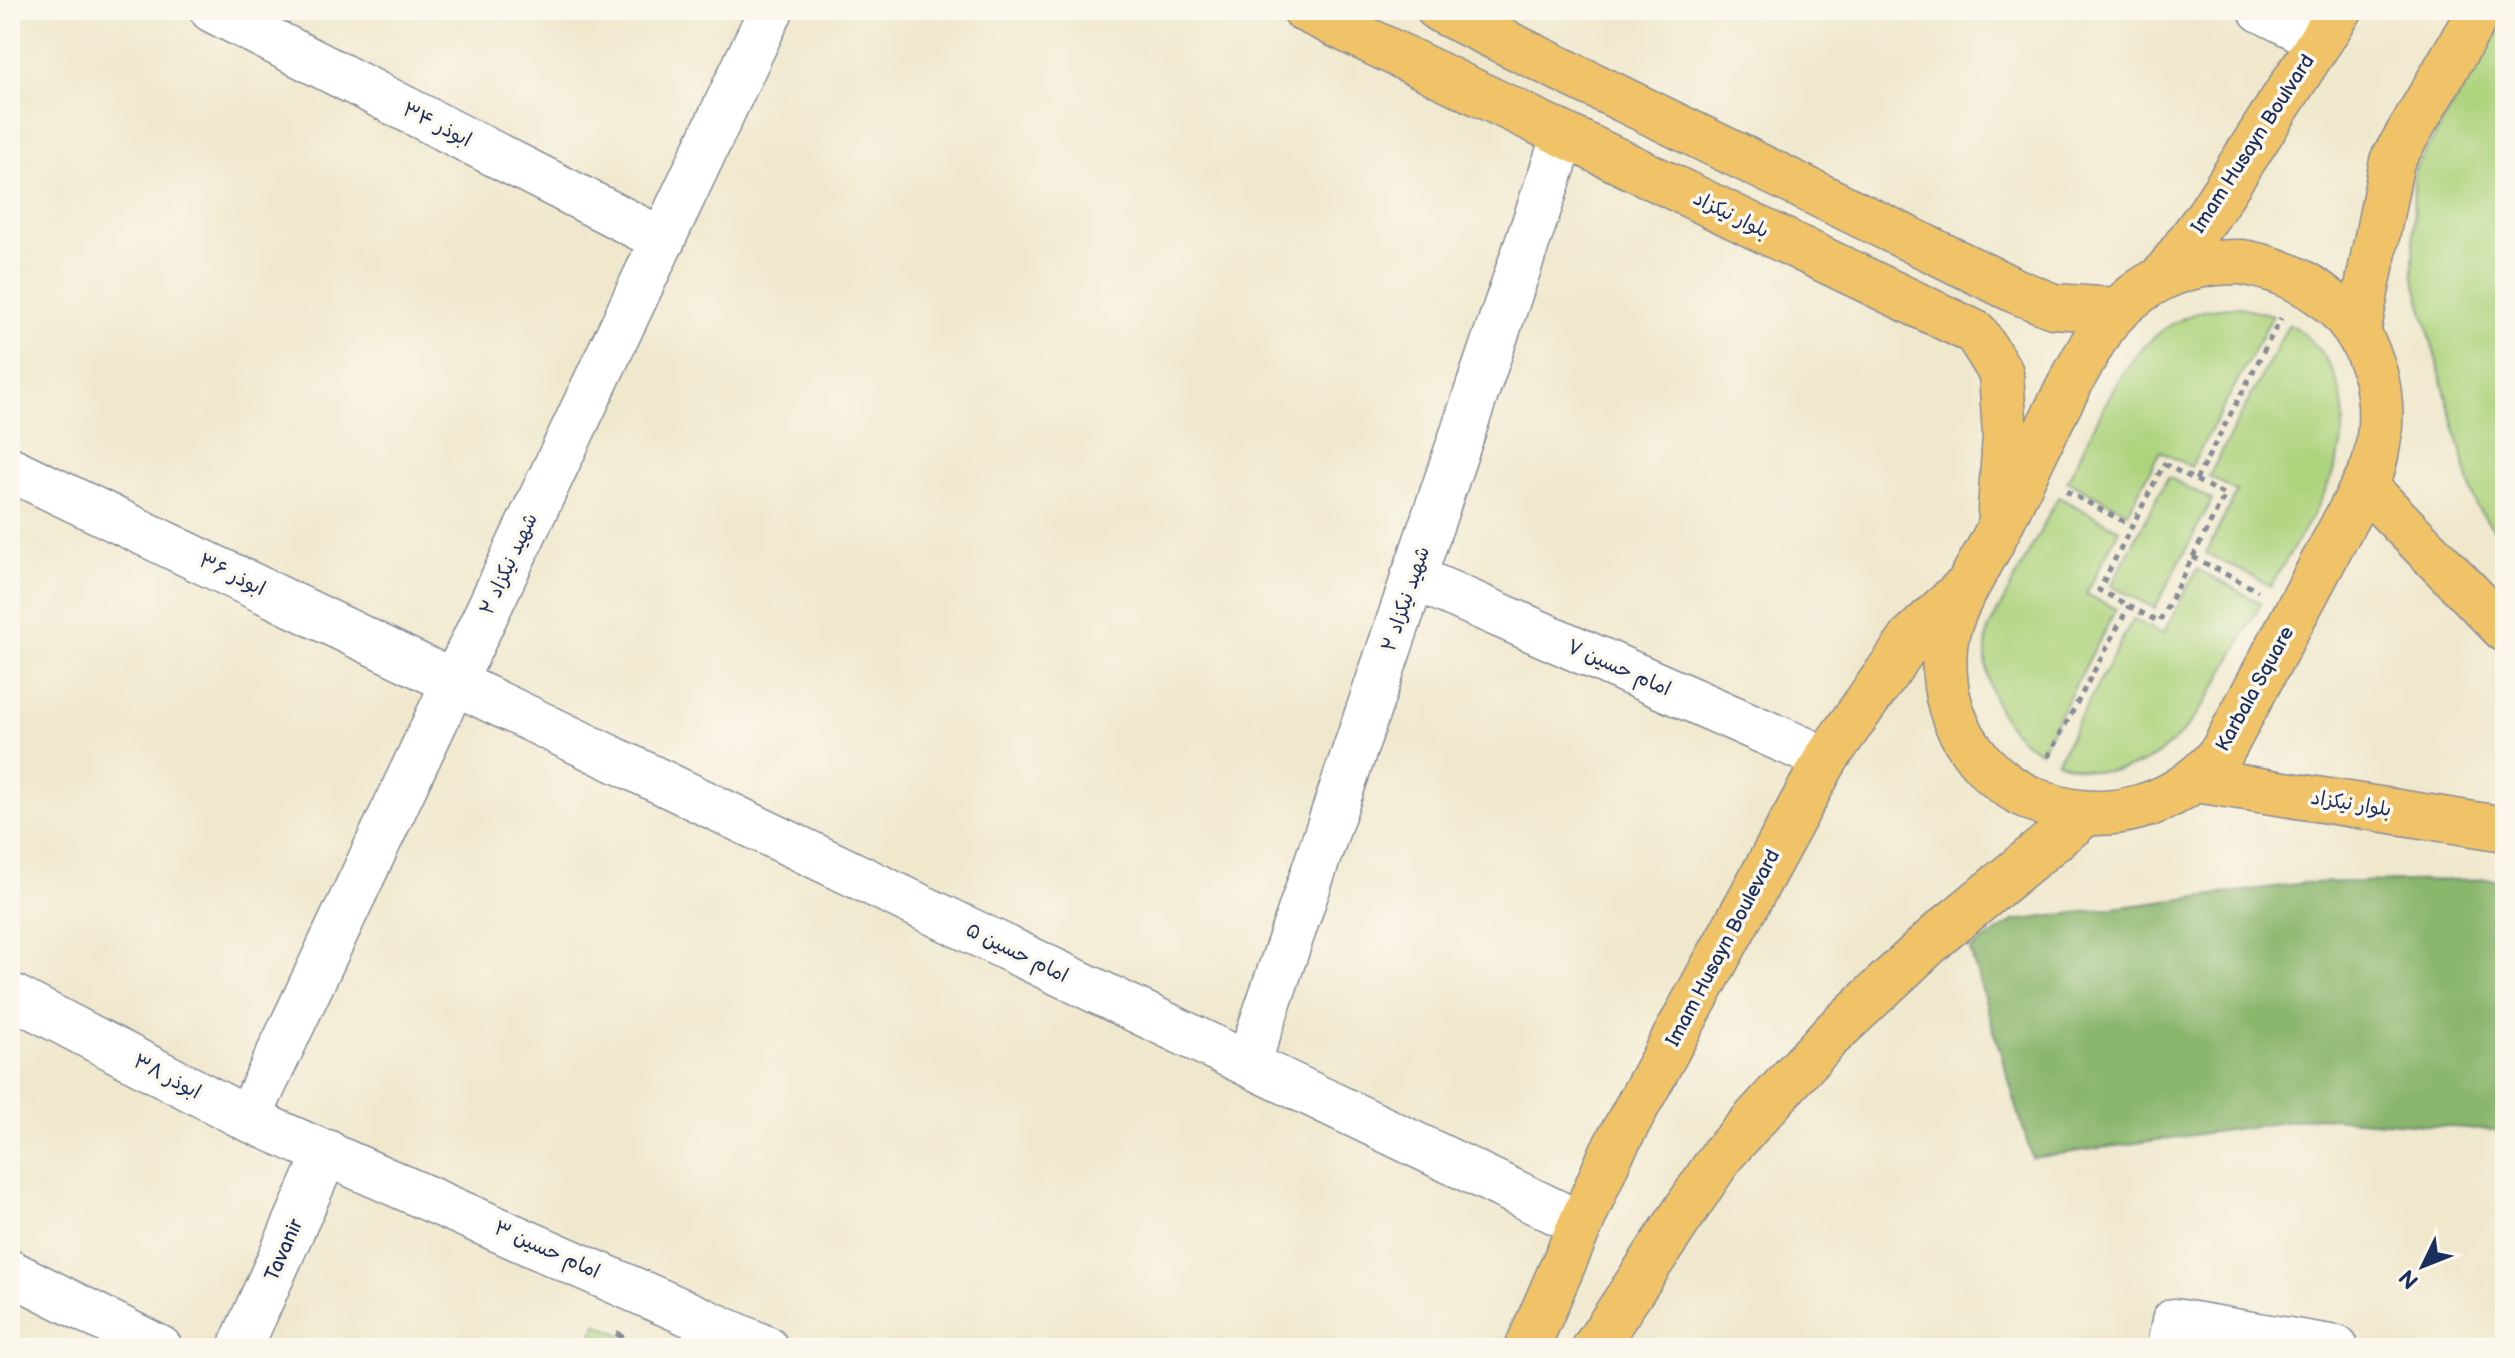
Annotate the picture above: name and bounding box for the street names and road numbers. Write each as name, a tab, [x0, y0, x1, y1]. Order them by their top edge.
street label: Imam Husayn Boulvard	[2186, 50, 2320, 238]
street label: ابوذر ۳۴	[399, 98, 475, 152]
street label: بلوار نیکزاد	[1689, 186, 1773, 244]
street label: شهید نیکزاد ۲	[475, 509, 543, 619]
street label: شهید نیکزاد ۲	[1377, 543, 1435, 655]
street label: ابوذر ۳۶	[195, 549, 269, 601]
street label: Karbala Square	[2211, 622, 2299, 756]
street label: امام حسین ۷	[1563, 634, 1675, 703]
street label: بلوار نیکزاد	[2309, 786, 2393, 822]
street label: Imam Husayn Boulevard	[1661, 845, 1785, 1051]
street label: امام حسین ۵	[961, 918, 1072, 990]
street label: ابوذر ۳۸	[129, 1049, 205, 1105]
street label: Tavanir	[260, 1215, 309, 1285]
street label: امام حسین ۳	[490, 1216, 604, 1286]

